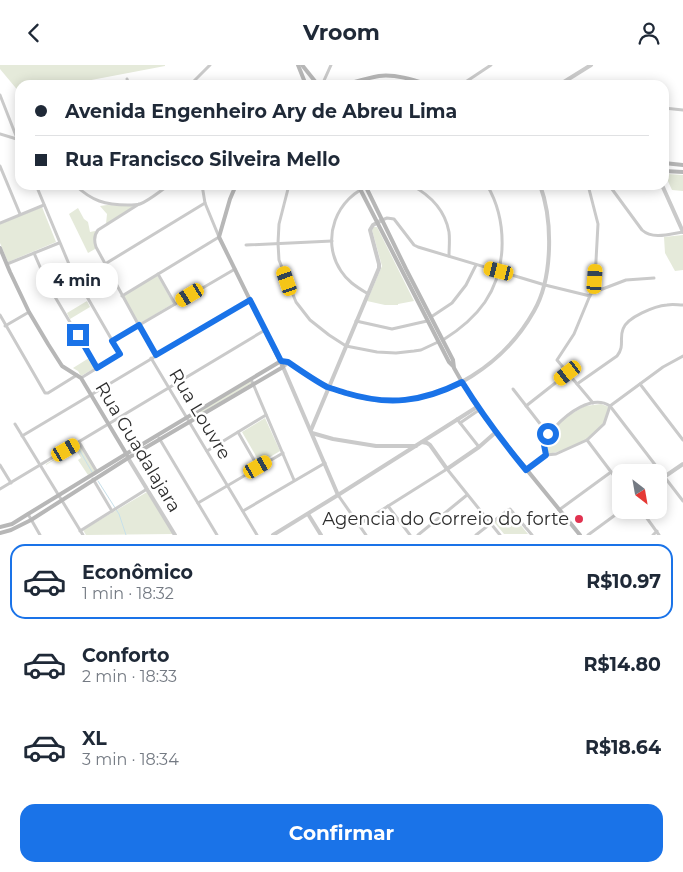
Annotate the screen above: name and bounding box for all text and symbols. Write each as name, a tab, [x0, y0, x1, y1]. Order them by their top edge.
icon: back	[20, 19, 48, 47]
text: Vroom	[303, 19, 380, 46]
icon: person	[635, 19, 663, 47]
text: Avenida Engenheiro Ary de Abreu Lima	[65, 100, 457, 123]
text: Rua Francisco Silveira Mello	[65, 148, 340, 171]
car	[482, 260, 515, 282]
callout: 4 min	[37, 263, 119, 297]
car	[275, 264, 298, 298]
car	[586, 264, 603, 294]
text: 4 min	[53, 271, 101, 290]
car	[173, 281, 206, 309]
route end	[67, 324, 89, 346]
car	[551, 358, 584, 388]
street label: Rua Louvre	[164, 365, 236, 463]
street label: Rua Guadalajara	[90, 378, 186, 516]
route start	[537, 423, 559, 445]
car	[49, 436, 82, 464]
car	[241, 453, 274, 481]
north arrow	[612, 464, 668, 519]
map controls	[612, 464, 667, 519]
place label: Agencia do Correio do forte	[322, 508, 569, 530]
marker: Agencia do Correio do forte	[573, 513, 585, 525]
icon: car	[22, 559, 67, 604]
text: Econômico	[82, 561, 193, 584]
text: R$10.97	[586, 570, 661, 593]
text: 1 min · 18:32	[82, 584, 174, 603]
icon: car	[22, 642, 67, 687]
text: Conforto	[82, 644, 170, 667]
text: R$14.80	[584, 653, 661, 676]
text: 2 min · 18:33	[82, 667, 177, 686]
icon: car	[22, 725, 67, 770]
text: XL	[82, 727, 107, 750]
text: R$18.64	[585, 736, 661, 759]
text: 3 min · 18:34	[82, 750, 179, 769]
button: Confirmar	[20, 804, 663, 862]

